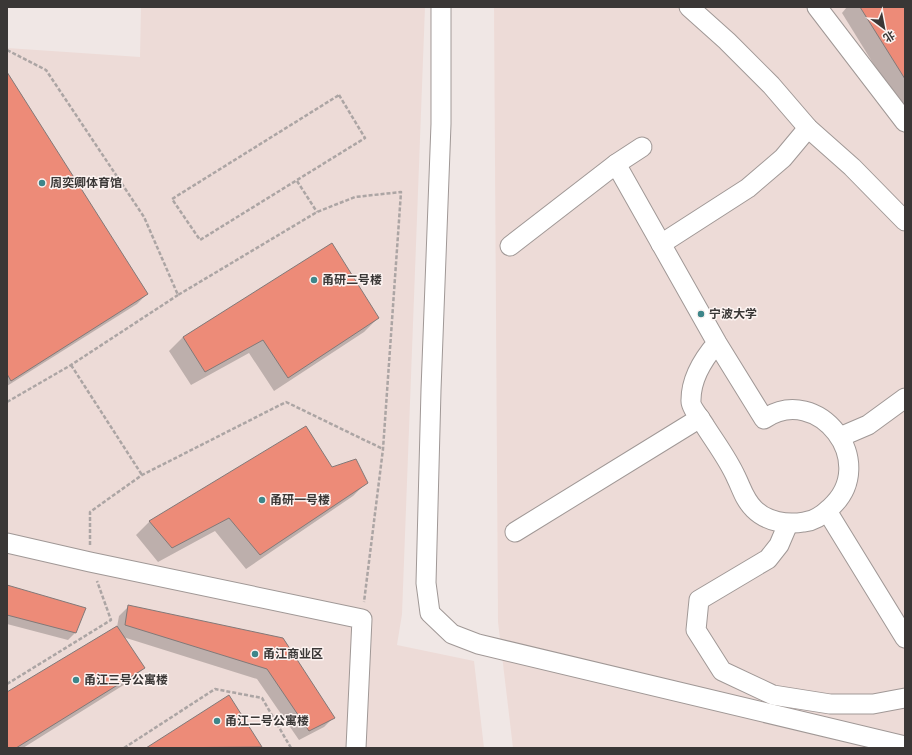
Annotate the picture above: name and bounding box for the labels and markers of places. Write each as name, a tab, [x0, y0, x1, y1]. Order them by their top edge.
place label: 周奕卿体育馆	[50, 176, 122, 190]
marker: 周奕卿体育馆	[37, 178, 47, 188]
place label: 甬研二号楼	[322, 273, 382, 287]
marker: 甬研二号楼	[309, 275, 319, 285]
place label: 宁波大学	[709, 307, 757, 321]
marker: 宁波大学	[696, 309, 706, 319]
place label: 甬研一号楼	[270, 493, 330, 507]
marker: 甬研一号楼	[257, 495, 267, 505]
place label: 甬江商业区	[263, 647, 323, 661]
marker: 甬江商业区	[250, 649, 260, 659]
place label: 甬江三号公寓楼	[84, 673, 168, 687]
marker: 甬江三号公寓楼	[71, 675, 81, 685]
place label: 甬江二号公寓楼	[225, 714, 309, 728]
marker: 甬江二号公寓楼	[212, 716, 222, 726]

